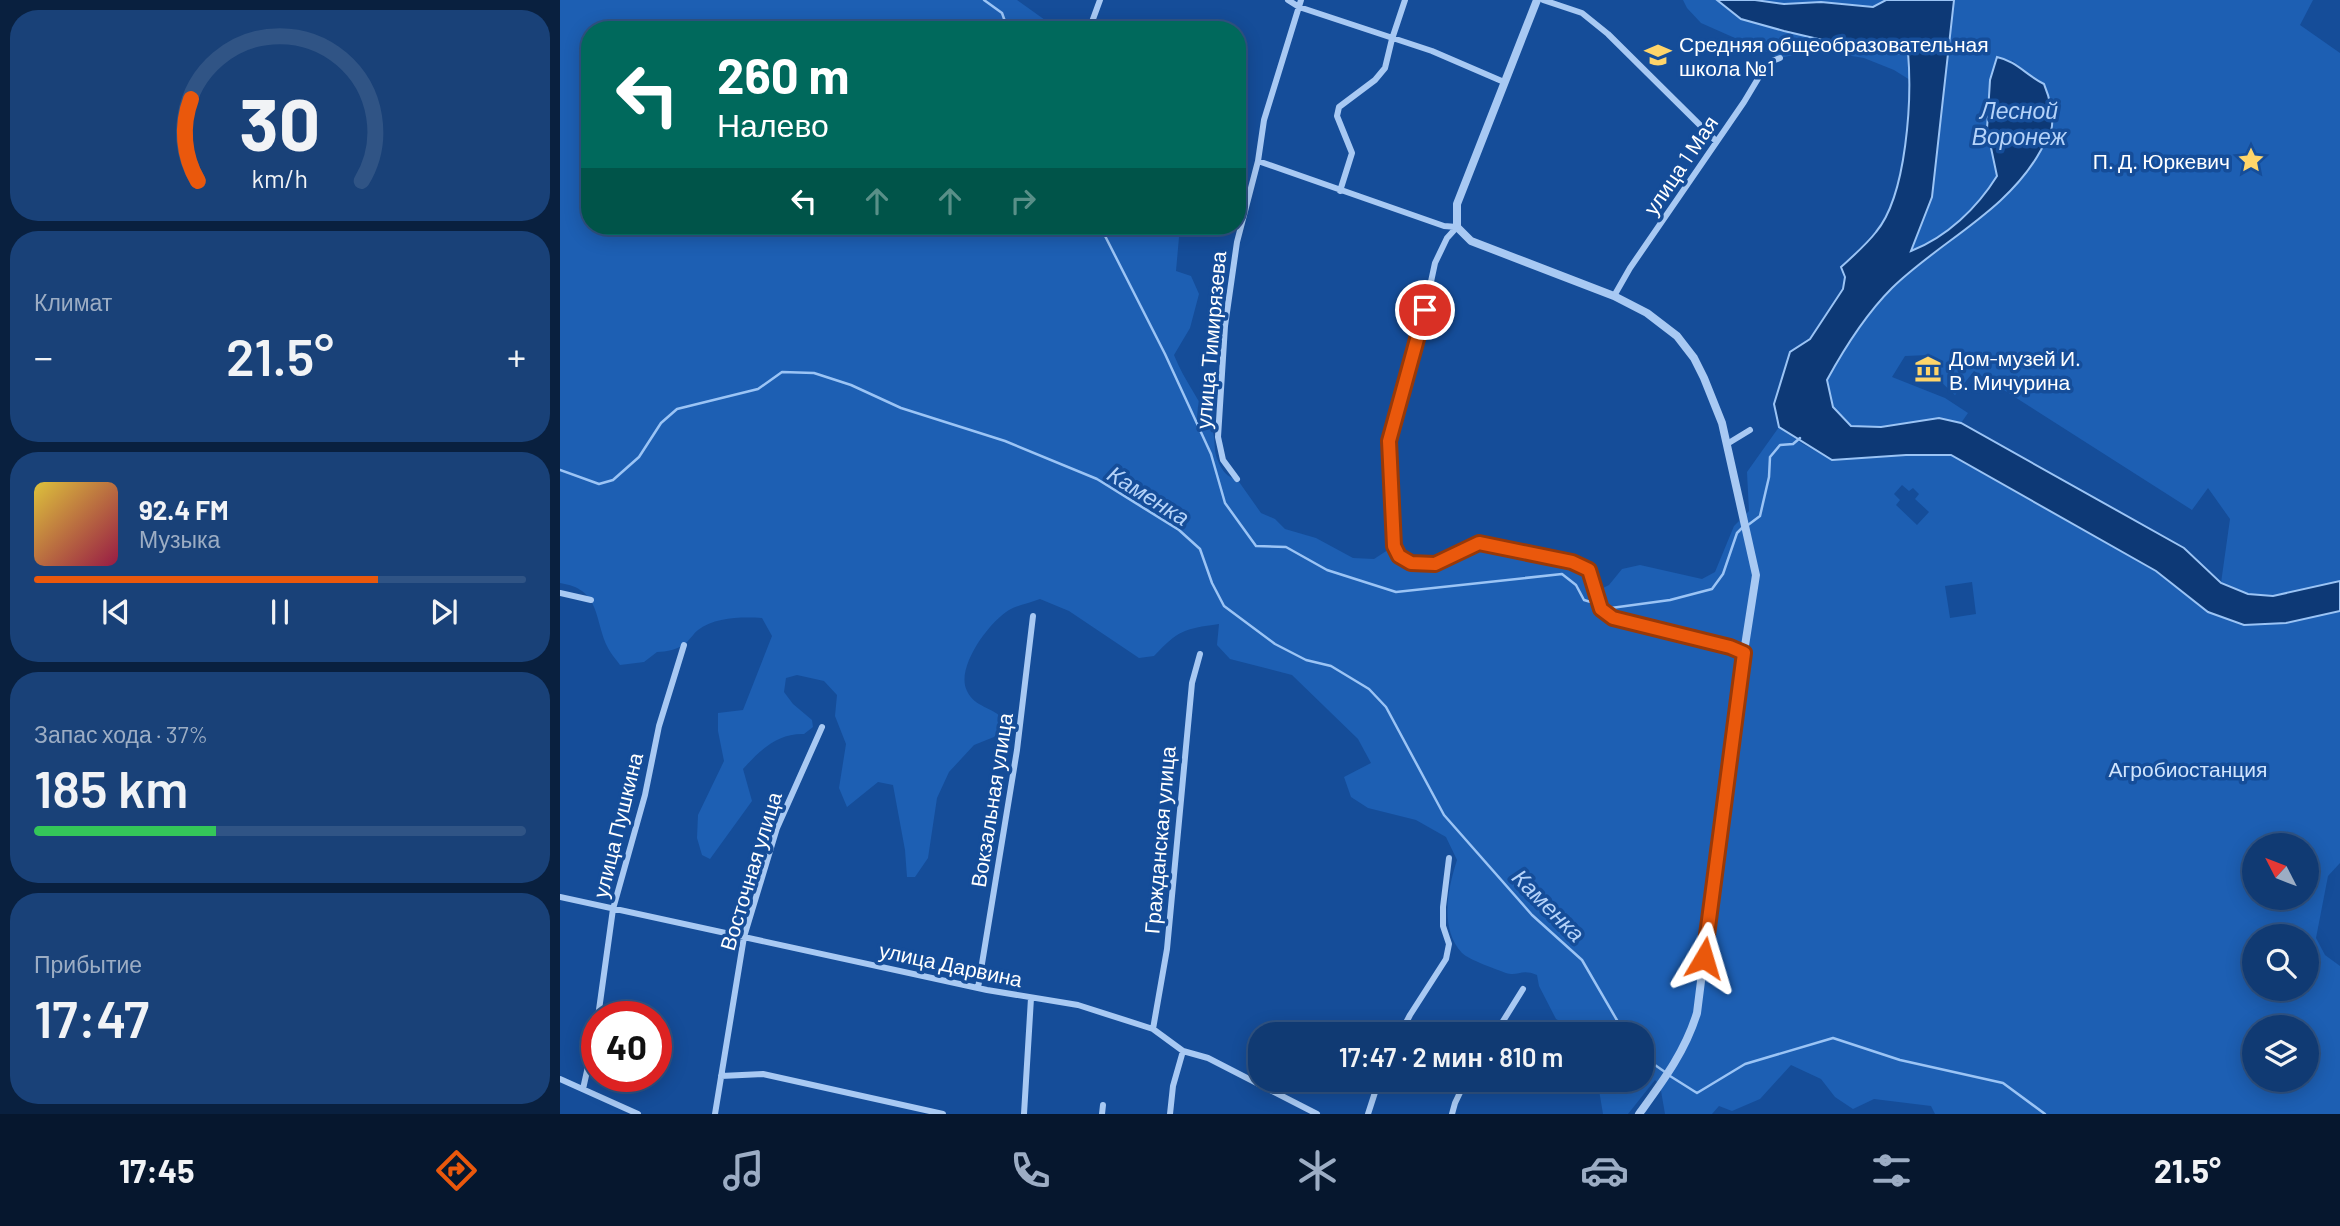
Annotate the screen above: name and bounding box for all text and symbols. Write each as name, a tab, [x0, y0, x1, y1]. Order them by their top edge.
place label: Средняя общеобразовательная школа №1	[1679, 31, 1989, 80]
school or university icon: Средняя общеобразовательная школа №1	[1643, 40, 1673, 70]
text: 260 m	[717, 45, 849, 104]
icon: left	[602, 49, 693, 140]
text: 30	[240, 79, 320, 167]
water label: Лесной Воронеж	[1972, 96, 2068, 150]
text: Налево	[717, 105, 829, 143]
street label: улица 1 Мая	[1638, 111, 1722, 219]
place icon: П. Д. Юркевич	[2236, 145, 2266, 175]
place label: П. Д. Юркевич	[2093, 148, 2230, 173]
text: km/h	[252, 163, 308, 193]
icon: left	[785, 182, 823, 220]
icon: ahead	[858, 182, 896, 220]
icon: ahead	[931, 182, 969, 220]
icon: right	[1004, 182, 1042, 220]
street label: улица Тимирязева	[1190, 250, 1230, 430]
pin	[1395, 280, 1455, 340]
text: Климат	[34, 288, 112, 316]
icon: arrive	[1406, 291, 1444, 329]
text: 21.5°	[226, 324, 334, 386]
text: −	[34, 333, 53, 379]
text: +	[507, 333, 526, 379]
place label: Дом-музей И. В. Мичурина	[1949, 345, 2081, 394]
museum icon: Дом-музей И. В. Мичурина	[1913, 354, 1943, 384]
water label: Каменка	[1103, 459, 1195, 531]
text: 92.4 FM	[139, 494, 228, 525]
text: Музыка	[139, 525, 220, 553]
icon: previous	[97, 593, 135, 631]
icon: pause	[261, 593, 299, 631]
icon: next	[425, 593, 463, 631]
street label: Вокзальная улица	[965, 711, 1017, 889]
text: Запас хода · 37%	[34, 720, 208, 748]
street label: Гражданская улица	[1138, 745, 1180, 935]
street label: улица Пушкина	[587, 750, 647, 900]
text: 185 km	[34, 756, 188, 818]
park label: Агробиостанция	[2109, 756, 2267, 781]
street label: Восточная улица	[714, 788, 786, 953]
north arrow	[2242, 833, 2319, 910]
map controls	[2242, 833, 2319, 1092]
water label: Каменка	[1507, 863, 1591, 947]
position arrow	[1667, 921, 1741, 995]
button: search	[2242, 924, 2319, 1001]
street label: улица Дарвина	[877, 937, 1025, 991]
text: Прибытие	[34, 950, 142, 978]
text: 17:47	[34, 986, 149, 1048]
speed limit sign: 40	[581, 1001, 672, 1092]
button: layers	[2242, 1015, 2319, 1092]
text: 17:47 · 2 мин · 810 m	[1339, 1041, 1563, 1072]
icon: directions	[432, 1146, 481, 1195]
icon: music	[719, 1146, 768, 1195]
icon: phone	[1006, 1146, 1055, 1195]
icon: climate	[1293, 1146, 1342, 1195]
icon: car	[1580, 1146, 1629, 1195]
icon: filters	[1867, 1146, 1916, 1195]
text: 17:45	[119, 1151, 194, 1189]
text: 21.5°	[2154, 1151, 2221, 1189]

